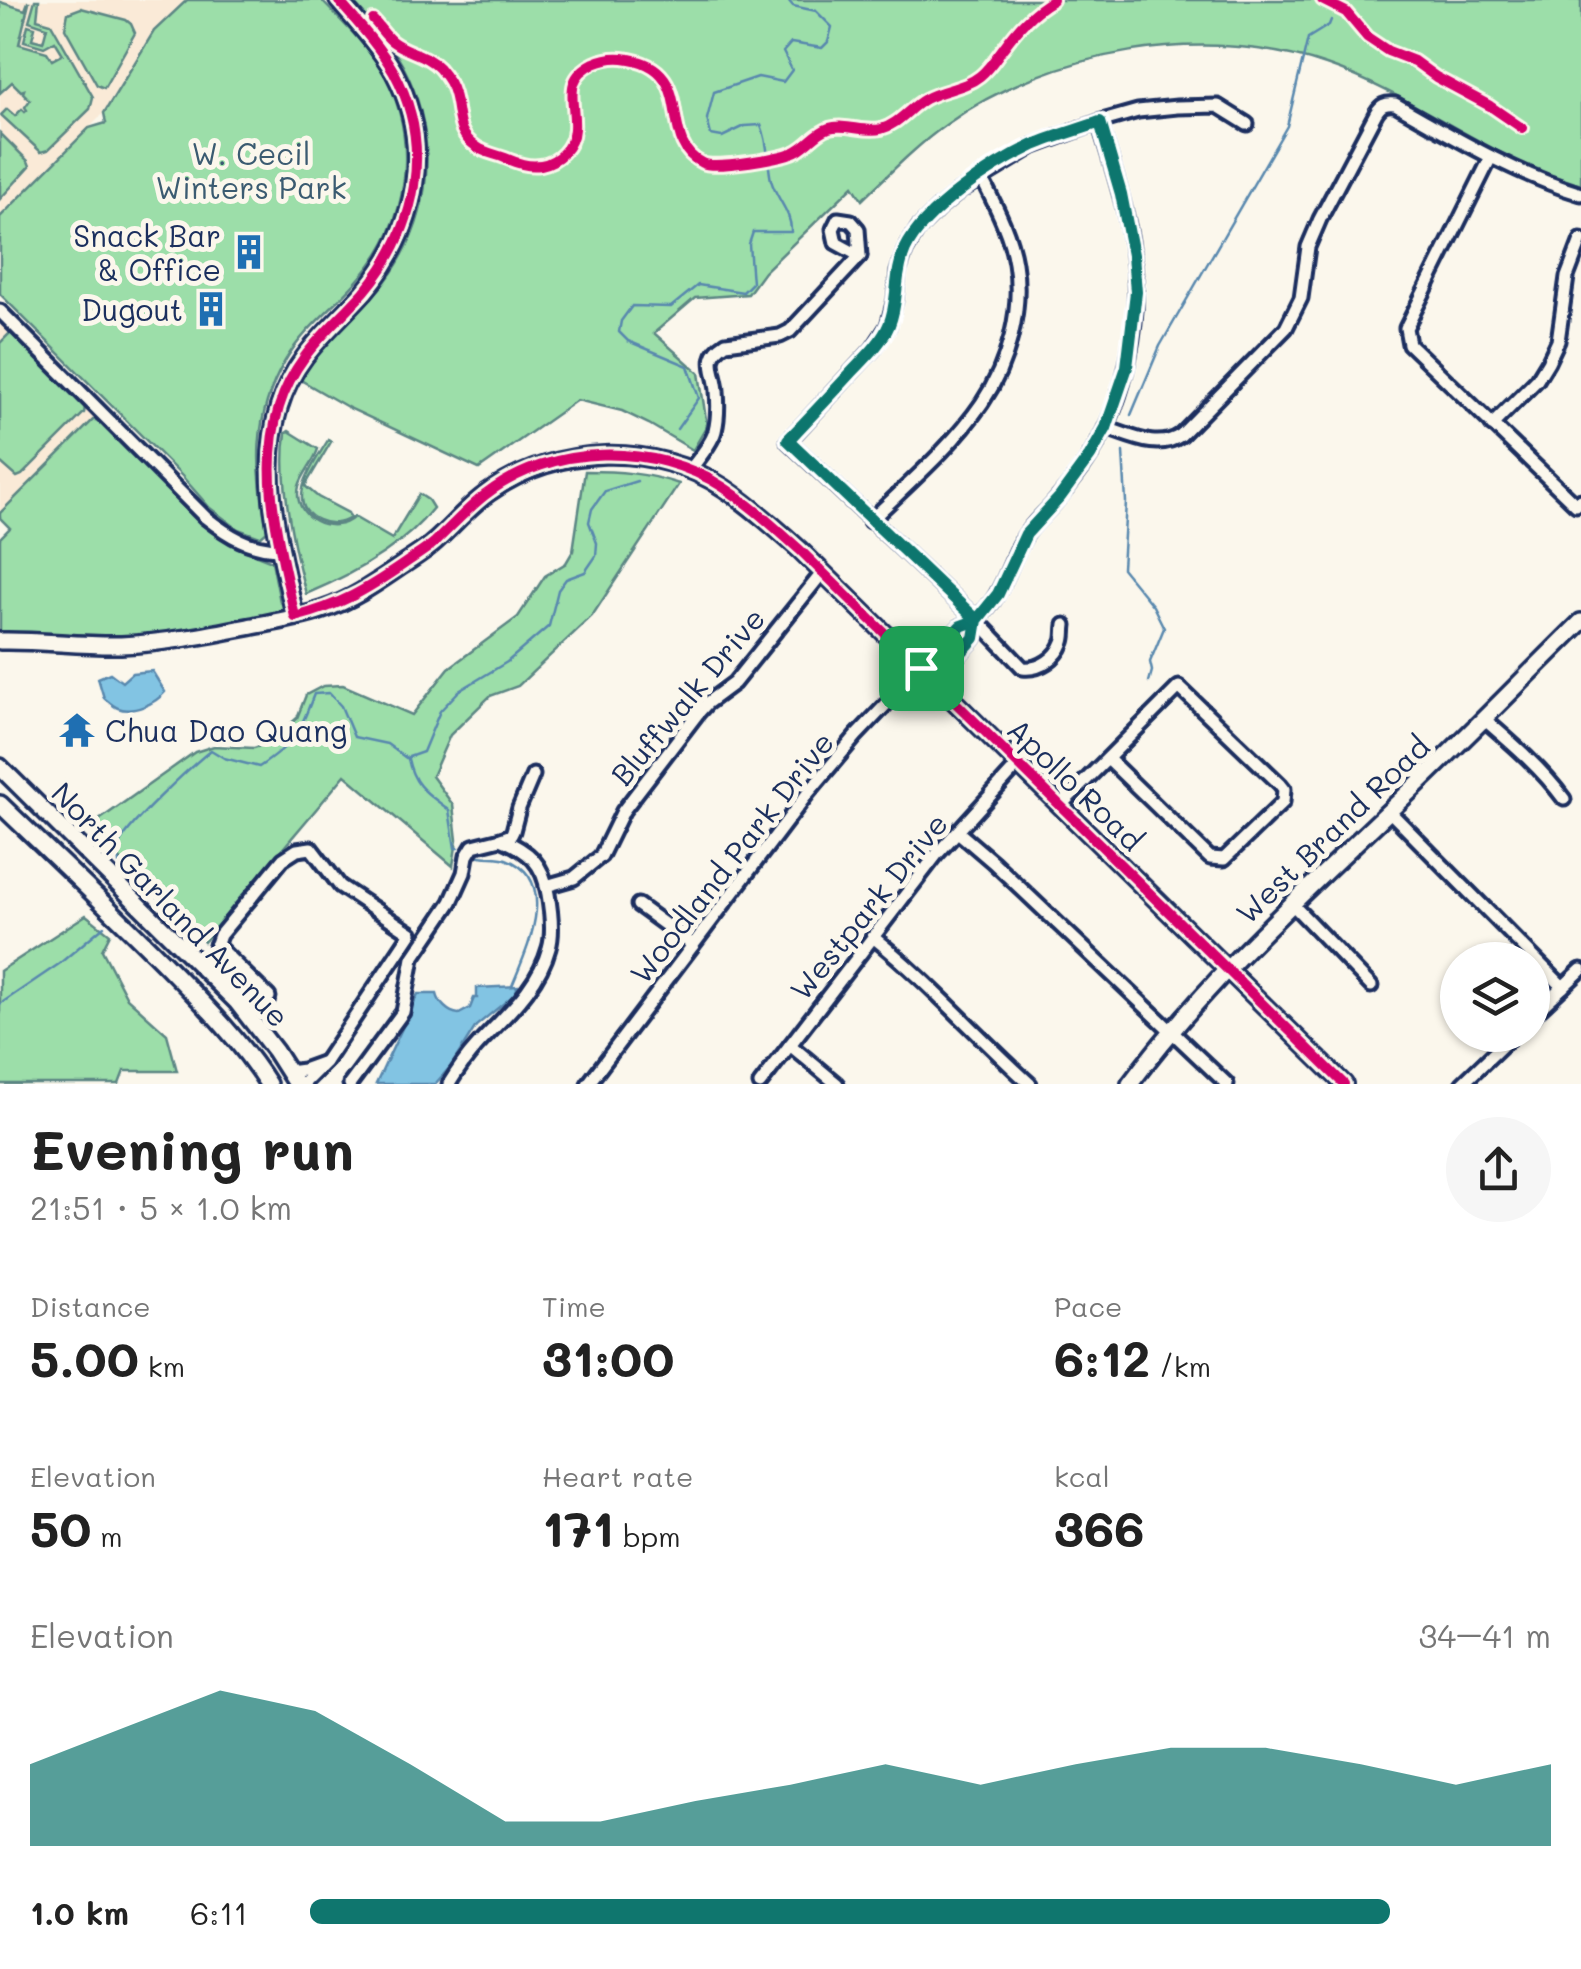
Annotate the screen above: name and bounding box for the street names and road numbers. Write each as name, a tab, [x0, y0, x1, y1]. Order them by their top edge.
street label: Bluffwalk Drive	[601, 599, 773, 793]
street label: Apollo Road	[999, 709, 1153, 859]
street label: Woodland Park Drive	[620, 723, 842, 991]
street label: West Brand Road	[1227, 726, 1437, 932]
street label: North Garland Avenue	[43, 773, 299, 1035]
street label: Westpark Drive	[780, 804, 956, 1008]

